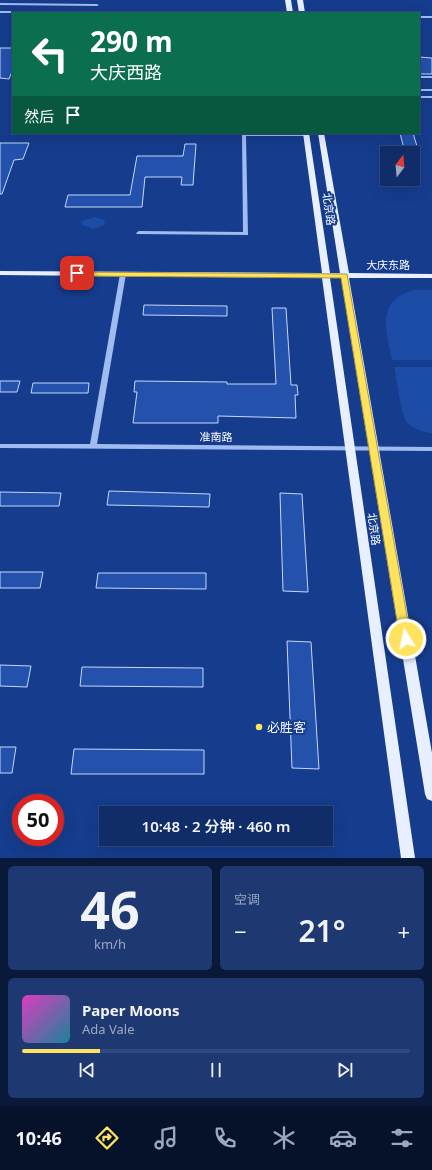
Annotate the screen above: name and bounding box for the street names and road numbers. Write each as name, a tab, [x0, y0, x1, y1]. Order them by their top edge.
street label: 北京路	[320, 192, 339, 226]
street label: 大庆东路	[366, 257, 410, 272]
street label: 准南路	[199, 429, 233, 444]
street label: 北京路	[365, 512, 384, 546]

